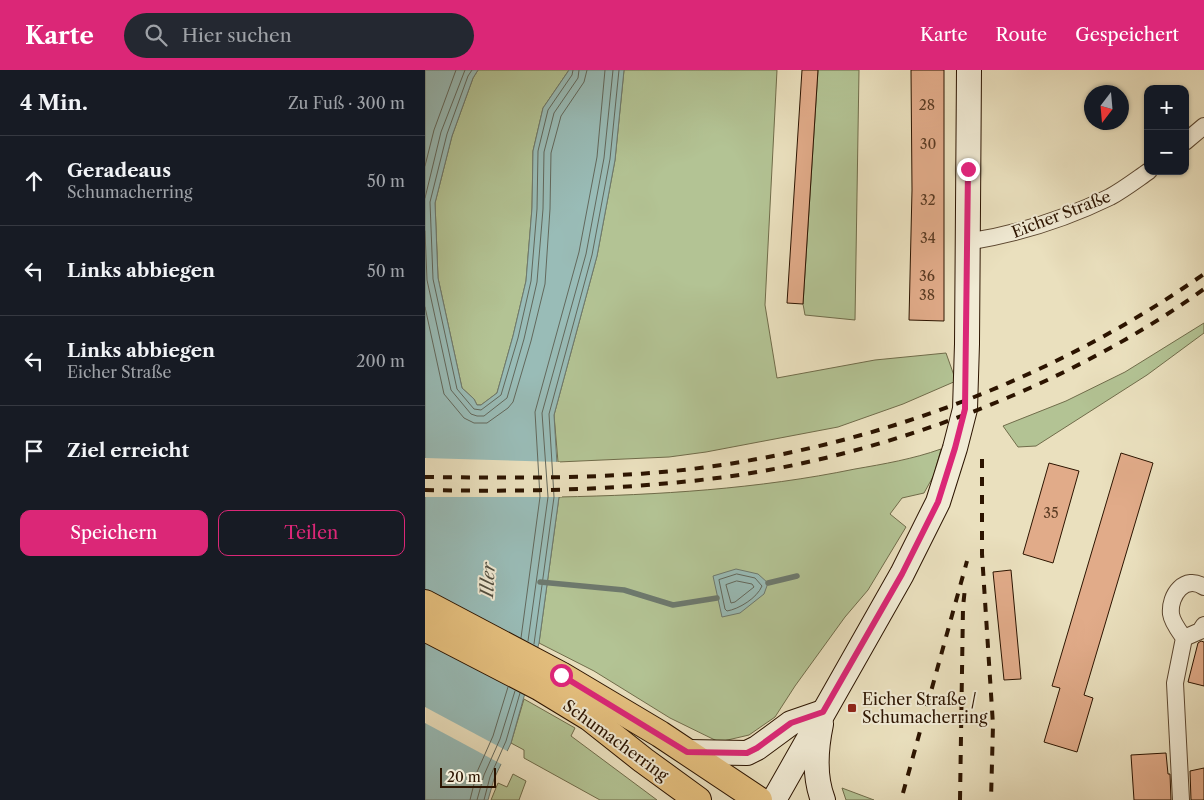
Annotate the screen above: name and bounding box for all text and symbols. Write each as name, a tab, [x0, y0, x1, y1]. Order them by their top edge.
search box	[124, 13, 474, 58]
text: Karte	[25, 21, 94, 50]
icon: search	[142, 21, 170, 49]
text: Hier suchen	[182, 24, 292, 47]
text: Karte	[920, 24, 968, 46]
text: Route	[996, 24, 1047, 46]
text: Gespeichert	[1075, 24, 1179, 46]
north arrow	[1084, 85, 1129, 130]
map controls	[1144, 85, 1189, 175]
button: +	[1144, 85, 1189, 130]
text: 4 Min.	[20, 90, 88, 115]
text: Zu Fuß · 300 m	[288, 93, 405, 113]
house number: 28	[919, 96, 935, 114]
button: −	[1144, 130, 1189, 175]
house number: 30	[920, 135, 936, 153]
route end	[957, 158, 980, 181]
text: Geradeaus	[67, 159, 171, 182]
icon: ahead	[20, 167, 48, 195]
text: 50 m	[367, 171, 405, 191]
text: Schumacherring	[67, 182, 192, 202]
street label: Eicher Straße	[1009, 186, 1113, 242]
house number: 32	[920, 191, 936, 209]
house number: 34	[920, 229, 936, 247]
icon: left	[20, 257, 48, 285]
text: Links abbiegen	[67, 259, 215, 282]
text: 50 m	[367, 261, 405, 281]
house number: 36	[919, 267, 935, 285]
house number: 38	[919, 286, 935, 304]
text: Links abbiegen	[67, 339, 215, 362]
icon: left	[20, 347, 48, 375]
text: 200 m	[356, 351, 405, 371]
text: Eicher Straße	[67, 362, 171, 382]
icon: arrive	[20, 437, 48, 465]
text: Ziel erreicht	[67, 439, 189, 462]
house number: 35	[1043, 504, 1059, 522]
button: Speichern	[20, 510, 208, 556]
button: Teilen	[218, 510, 405, 556]
water label: Iller	[476, 560, 500, 600]
route start	[550, 664, 573, 687]
place label: Eicher Straße / Schumacherring	[862, 689, 988, 727]
street label: Schumacherring	[559, 695, 673, 785]
marker: Eicher Straße / Schumacherring	[846, 702, 858, 714]
scale bar	[440, 765, 496, 788]
text: 20 m	[447, 768, 481, 786]

